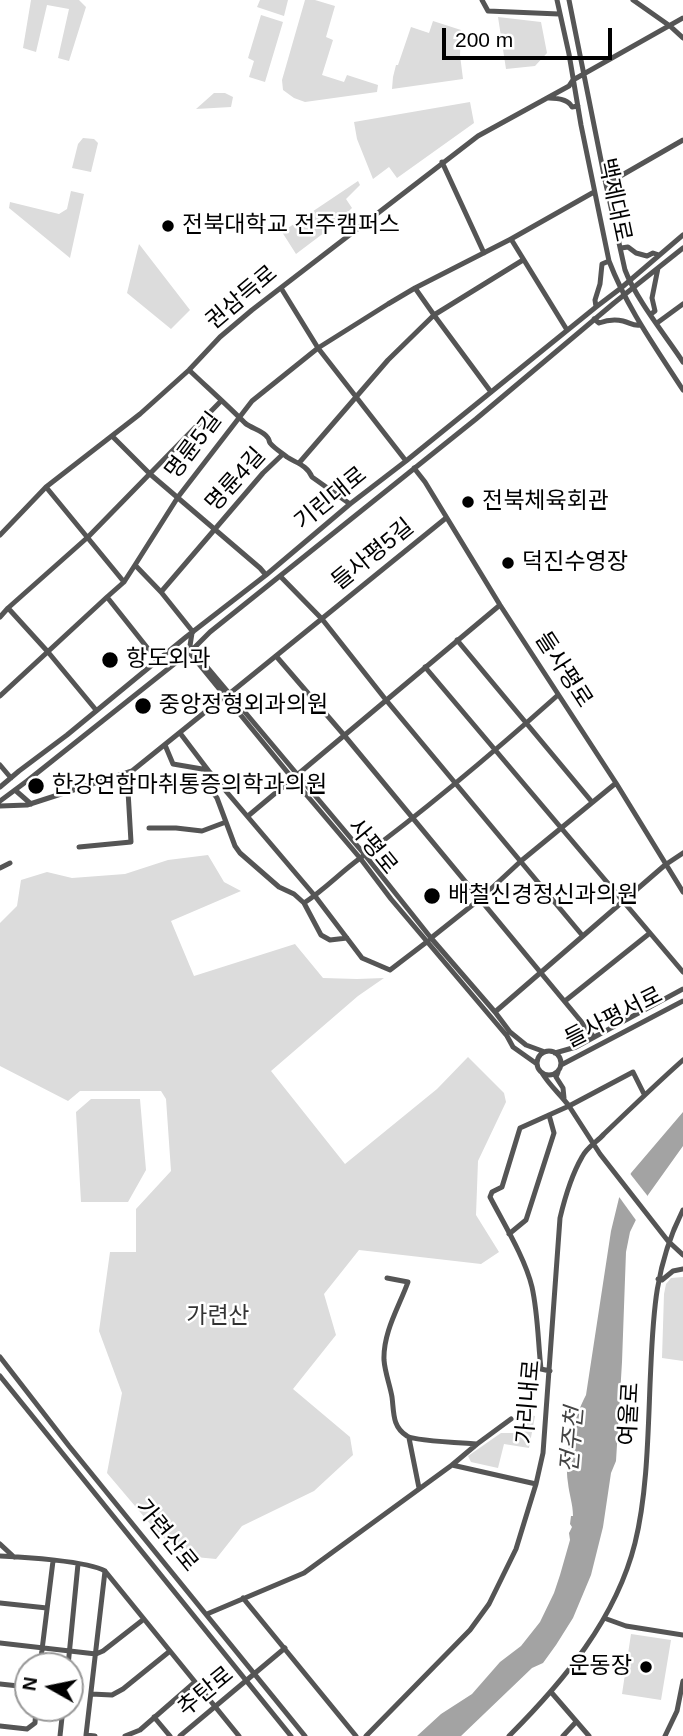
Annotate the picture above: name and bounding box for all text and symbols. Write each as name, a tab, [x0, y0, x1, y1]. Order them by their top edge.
scale bar	[445, 14, 615, 58]
text: 200 m	[455, 28, 513, 51]
street label: 백제대로	[592, 156, 636, 244]
place label: 전북대학교 전주캠퍼스	[182, 212, 400, 240]
marker: 전북대학교 전주캠퍼스	[160, 218, 176, 234]
street label: 권삼득로	[201, 260, 283, 336]
street label: 명륜5길	[160, 407, 228, 485]
street label: 명륜4길	[200, 442, 272, 518]
street label: 기린대로	[289, 462, 373, 536]
place label: 전북체육회관	[482, 488, 609, 516]
marker: 전북체육회관	[460, 494, 476, 510]
street label: 들사평5길	[326, 514, 420, 596]
place label: 덕진수영장	[522, 549, 628, 577]
marker: 덕진수영장	[500, 555, 516, 571]
street label: 들사평로	[528, 627, 598, 713]
place label: 항도외과	[126, 646, 211, 674]
marker: 항도외과	[100, 650, 120, 670]
place label: 중앙정형외과의원	[159, 692, 328, 720]
marker: 중앙정형외과의원	[133, 696, 153, 716]
place label: 한강연합마취통증의학과의원	[52, 772, 327, 800]
marker: 한강연합마취통증의학과의원	[26, 776, 46, 796]
street label: 사평로	[341, 814, 403, 880]
place label: 배철신경정신과의원	[448, 882, 638, 910]
marker: 배철신경정신과의원	[422, 886, 442, 906]
street label: 들사평서로	[561, 982, 667, 1054]
park label: 가련산	[186, 1303, 250, 1331]
street label: 가리내로	[512, 1359, 546, 1445]
street label: 여울로	[615, 1382, 645, 1446]
water label: 전주천	[556, 1406, 590, 1474]
street label: 가련산로	[129, 1494, 203, 1578]
north arrow	[14, 1652, 84, 1722]
place label: 운동장	[569, 1653, 632, 1681]
marker: 운동장	[638, 1659, 654, 1675]
street label: 추탄로	[173, 1661, 239, 1723]
text: N	[18, 1676, 41, 1692]

